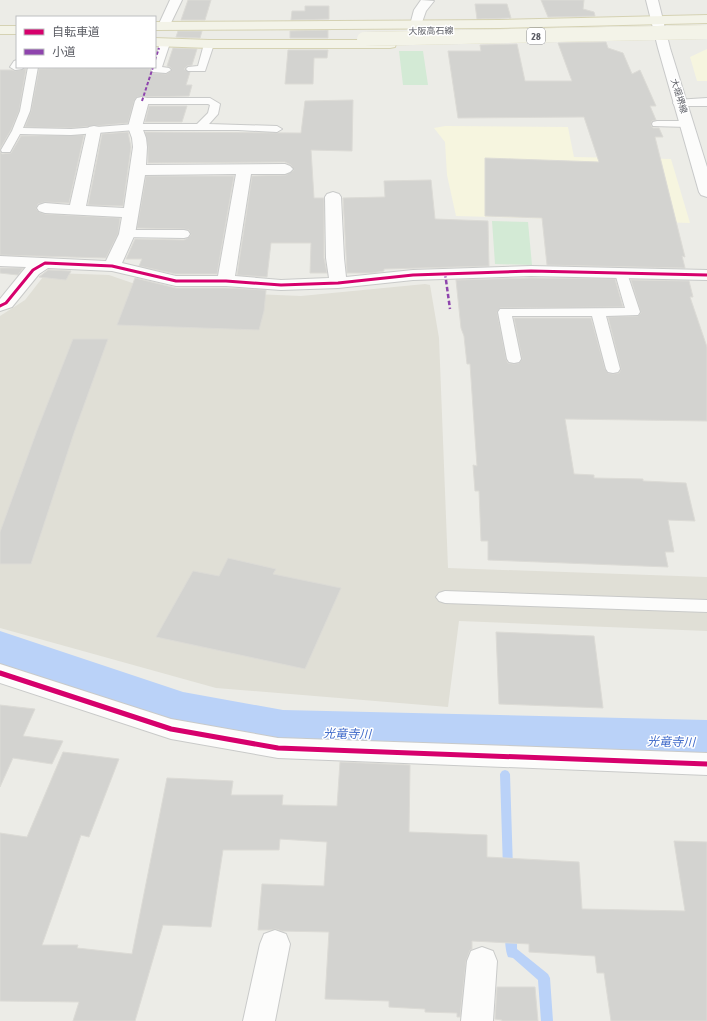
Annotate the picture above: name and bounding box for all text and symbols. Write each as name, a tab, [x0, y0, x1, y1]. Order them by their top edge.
legend	[16, 16, 156, 68]
text: 自転車道	[52, 25, 100, 39]
street label: 大阪高石線	[408, 26, 455, 36]
road number: 28	[527, 28, 545, 44]
text: 小道	[52, 45, 76, 59]
street label: 大堀堺線	[669, 77, 689, 116]
water label: 光竜寺川	[323, 727, 373, 741]
water label: 光竜寺川	[647, 735, 697, 749]

